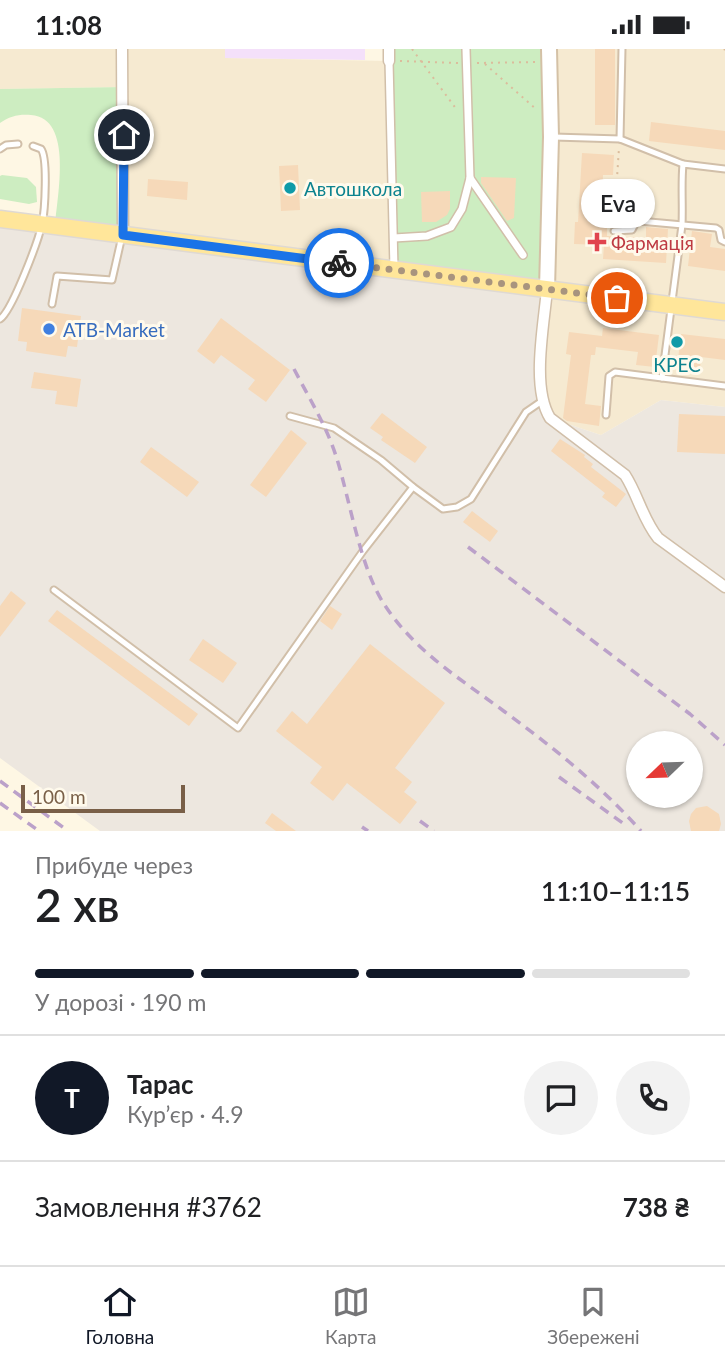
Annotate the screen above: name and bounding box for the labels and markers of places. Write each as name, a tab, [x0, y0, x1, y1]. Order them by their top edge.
pin	[94, 105, 154, 165]
place label: Автошкола	[304, 177, 402, 200]
callout: Eva	[580, 179, 654, 228]
marker: Автошкола	[282, 180, 298, 196]
place label: Фармація	[611, 231, 694, 254]
marker: Фармація	[589, 234, 605, 250]
pin	[587, 268, 647, 328]
place label: ATB-Market	[63, 318, 165, 341]
marker: ATB-Market	[41, 321, 57, 337]
marker: КРЕС	[669, 334, 685, 350]
place label: КРЕС	[653, 353, 701, 376]

